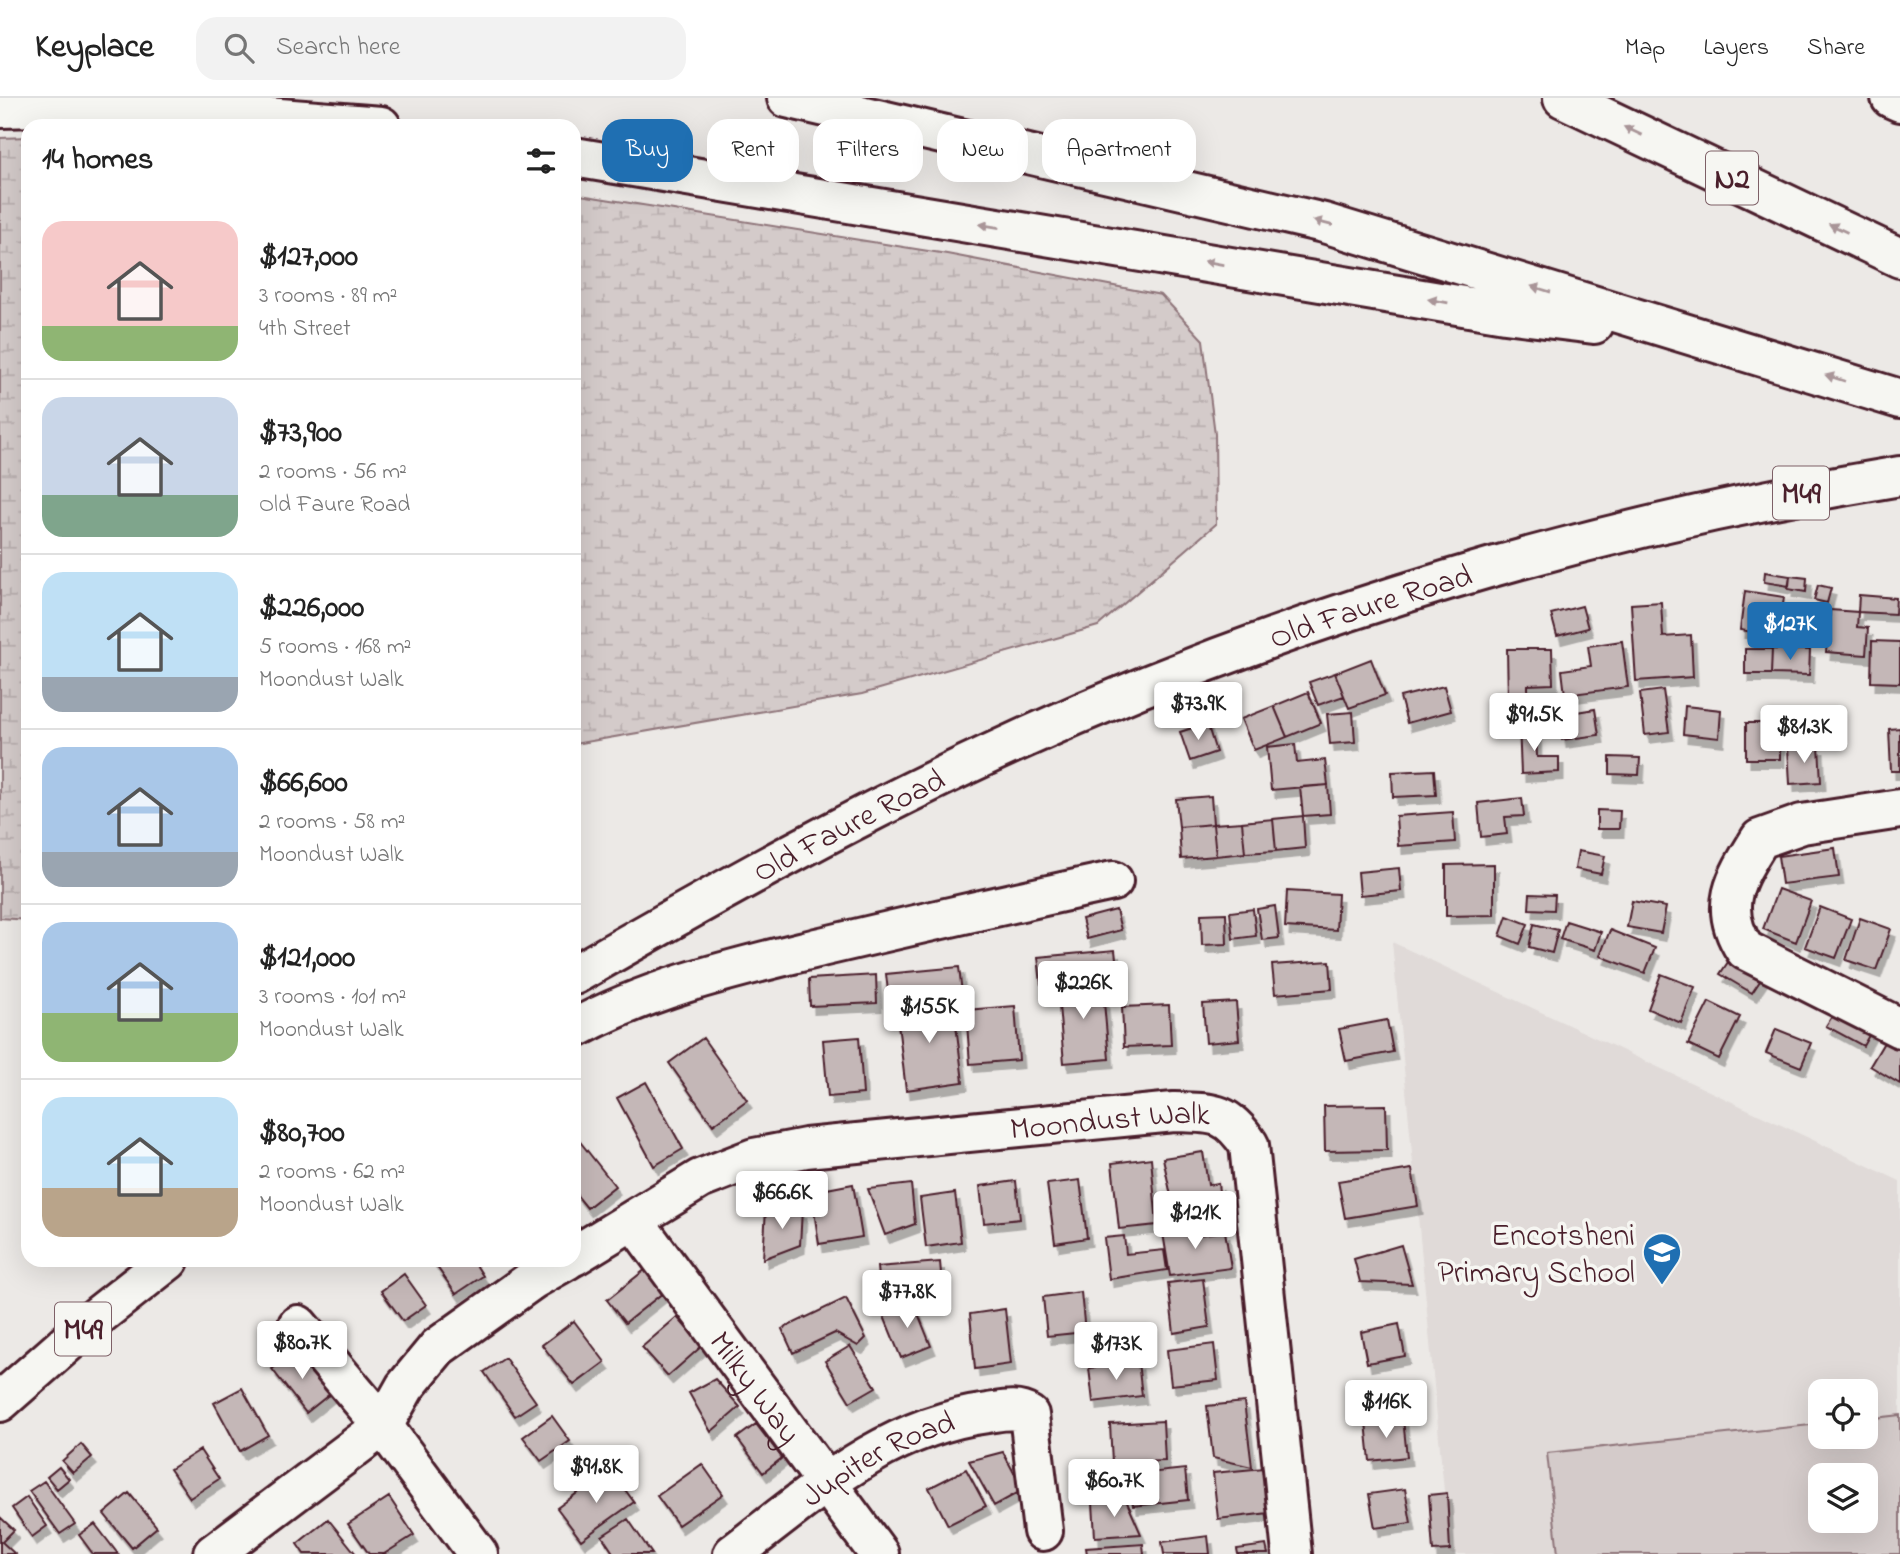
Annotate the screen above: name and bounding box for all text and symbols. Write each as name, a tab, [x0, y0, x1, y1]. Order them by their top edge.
search box	[196, 17, 686, 80]
text: Keyplace	[35, 24, 154, 72]
icon: search	[220, 29, 258, 67]
text: Search here	[276, 29, 400, 67]
text: Map	[1625, 31, 1665, 66]
text: Layers	[1703, 31, 1769, 66]
text: Share	[1807, 31, 1865, 66]
chip: Buy	[602, 119, 693, 182]
chip: Rent	[707, 119, 799, 182]
chip: Filters	[813, 119, 923, 182]
chip: New	[937, 119, 1028, 182]
chip: Apartment	[1042, 119, 1196, 182]
one-way arrow	[1623, 125, 1643, 137]
text: 14 homes	[42, 139, 153, 183]
icon: filters	[522, 142, 560, 180]
road number: N2	[1706, 152, 1758, 204]
one-way arrow	[1312, 217, 1334, 228]
one-way arrow	[978, 220, 1000, 231]
one-way arrow	[1828, 223, 1848, 234]
text: $127,000	[259, 236, 358, 280]
icon: home	[98, 249, 182, 333]
one-way arrow	[1203, 257, 1225, 268]
text: 3 rooms · 89 m²	[259, 280, 397, 313]
one-way arrow	[1530, 283, 1551, 293]
one-way arrow	[1427, 296, 1449, 307]
text: 4th Street	[259, 313, 351, 346]
one-way arrow	[1824, 372, 1845, 382]
text: $73,900	[259, 412, 342, 456]
icon: home	[98, 425, 182, 509]
text: 2 rooms · 56 m²	[259, 456, 407, 489]
road number: M49	[1773, 466, 1829, 520]
text: Old Faure Road	[259, 489, 410, 522]
street label: Old Faure Road	[1264, 554, 1478, 664]
text: $226,000	[259, 587, 364, 631]
icon: home	[98, 600, 182, 684]
pin: $127K	[1741, 602, 1839, 662]
text: $127K	[1763, 608, 1817, 641]
text: 5 rooms · 168 m²	[259, 631, 411, 664]
text: Moondust Walk	[259, 664, 404, 697]
pin: $73.9K	[1141, 682, 1255, 742]
text: $73.9K	[1170, 688, 1226, 721]
pin: $91.5K	[1477, 694, 1591, 753]
text: $91.5K	[1505, 699, 1563, 732]
pin: $81.3K	[1747, 706, 1861, 765]
text: $81.3K	[1776, 711, 1832, 744]
street label: Old Faure Road	[745, 758, 954, 897]
text: $66,600	[259, 762, 348, 806]
icon: home	[98, 775, 182, 859]
text: 2 rooms · 58 m²	[259, 806, 405, 839]
text: Moondust Walk	[259, 839, 404, 872]
text: $121,000	[259, 937, 355, 981]
icon: home	[98, 950, 182, 1034]
pin: $226K	[1034, 962, 1132, 1021]
text: $226K	[1054, 967, 1112, 1000]
text: 3 rooms · 101 m²	[259, 981, 406, 1014]
pin: $155K	[880, 986, 978, 1045]
text: $155K	[900, 991, 958, 1024]
text: Moondust Walk	[259, 1014, 404, 1047]
street label: Moondust Walk	[1008, 1092, 1213, 1155]
text: $80,700	[259, 1112, 345, 1156]
icon: home	[98, 1125, 182, 1209]
text: 2 rooms · 62 m²	[259, 1156, 405, 1189]
pin: $66.6K	[725, 1172, 839, 1231]
text: $66.6K	[752, 1177, 812, 1210]
text: Moondust Walk	[259, 1189, 404, 1222]
pin: $121K	[1146, 1192, 1244, 1251]
text: $121K	[1169, 1197, 1221, 1230]
place label: Encotsheni Primary School	[1437, 1214, 1635, 1298]
school or university icon: Encotsheni Primary School	[1641, 1231, 1683, 1286]
pin: $77.8K	[850, 1270, 964, 1330]
text: $77.8K	[878, 1276, 936, 1309]
road number: M49	[55, 1302, 111, 1356]
pin: $80.7K	[245, 1322, 359, 1381]
pin: $173K	[1067, 1322, 1165, 1382]
street label: Milky Way	[696, 1323, 811, 1455]
text: $80.7K	[273, 1327, 331, 1360]
text: $173K	[1090, 1328, 1142, 1361]
map controls	[1808, 1379, 1878, 1533]
button: locate	[1808, 1379, 1878, 1449]
pin: $116K	[1337, 1380, 1435, 1440]
text: $116K	[1361, 1386, 1411, 1419]
street label: Jupiter Road	[793, 1400, 961, 1521]
pin: $91.8K	[539, 1446, 653, 1505]
text: $91.8K	[570, 1451, 622, 1484]
pin: $60.7K	[1057, 1460, 1171, 1519]
button: layers	[1808, 1463, 1878, 1533]
text: $60.7K	[1084, 1465, 1144, 1498]

